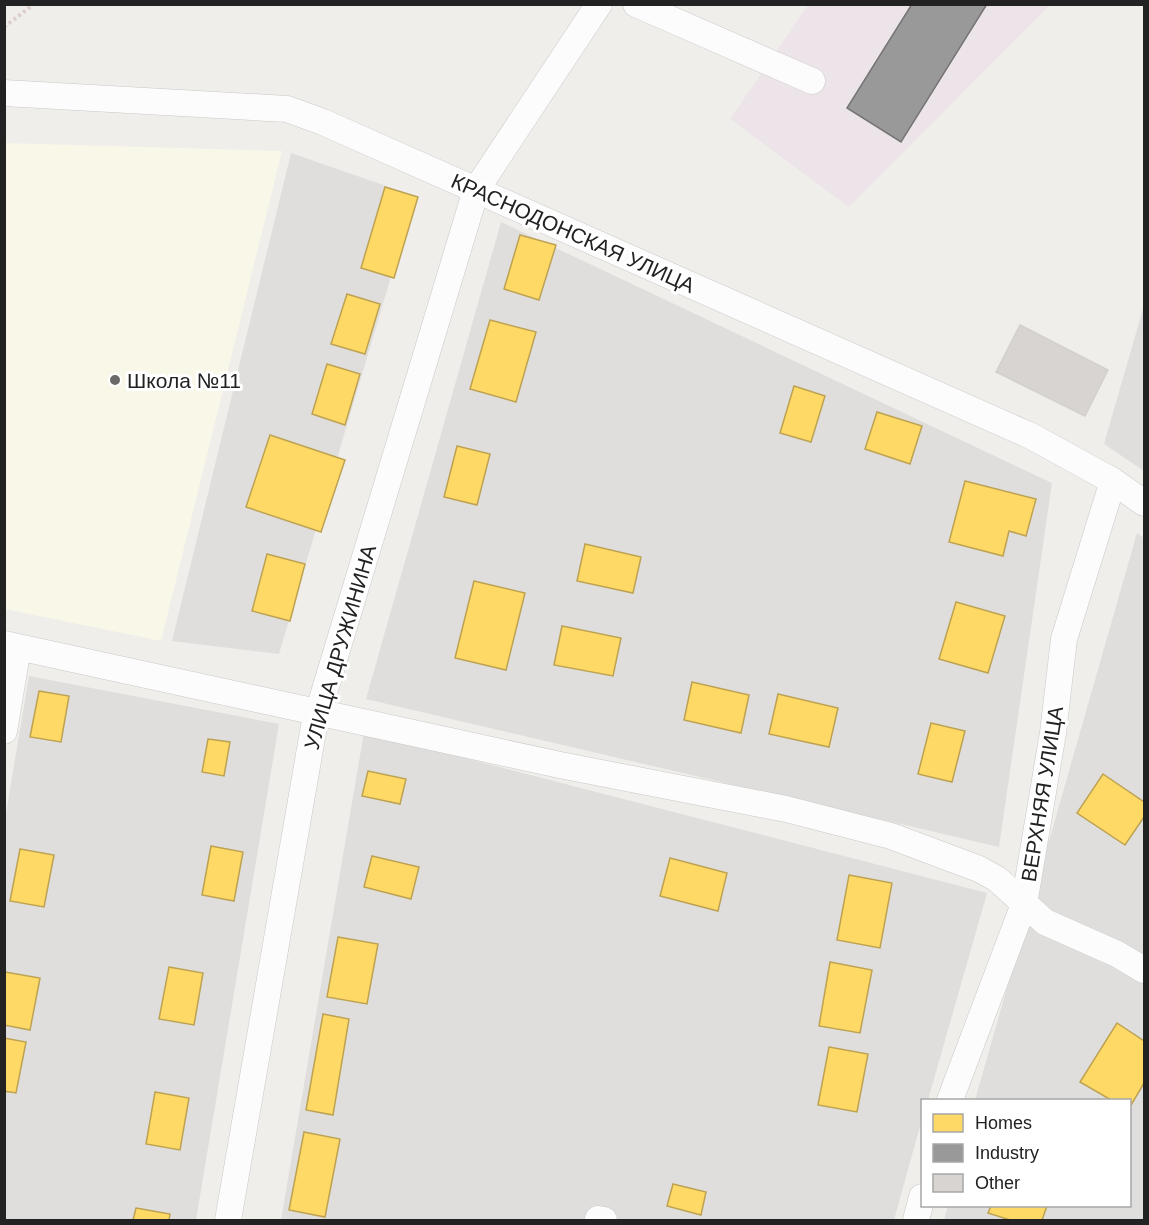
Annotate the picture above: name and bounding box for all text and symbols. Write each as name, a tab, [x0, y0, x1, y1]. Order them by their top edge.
street label: КРАСНОДОНСКАЯ УЛИЦА	[448, 169, 698, 297]
place label: Школа №11	[127, 369, 241, 392]
marker: Школа №11	[108, 373, 122, 387]
street label: УЛИЦА ДРУЖИНИНА	[300, 542, 380, 752]
street label: ВЕРХНЯЯ УЛИЦА	[1017, 705, 1067, 883]
legend	[921, 1099, 1131, 1207]
text: Homes	[975, 1113, 1032, 1133]
text: Industry	[975, 1143, 1039, 1163]
text: Other	[975, 1173, 1020, 1193]

